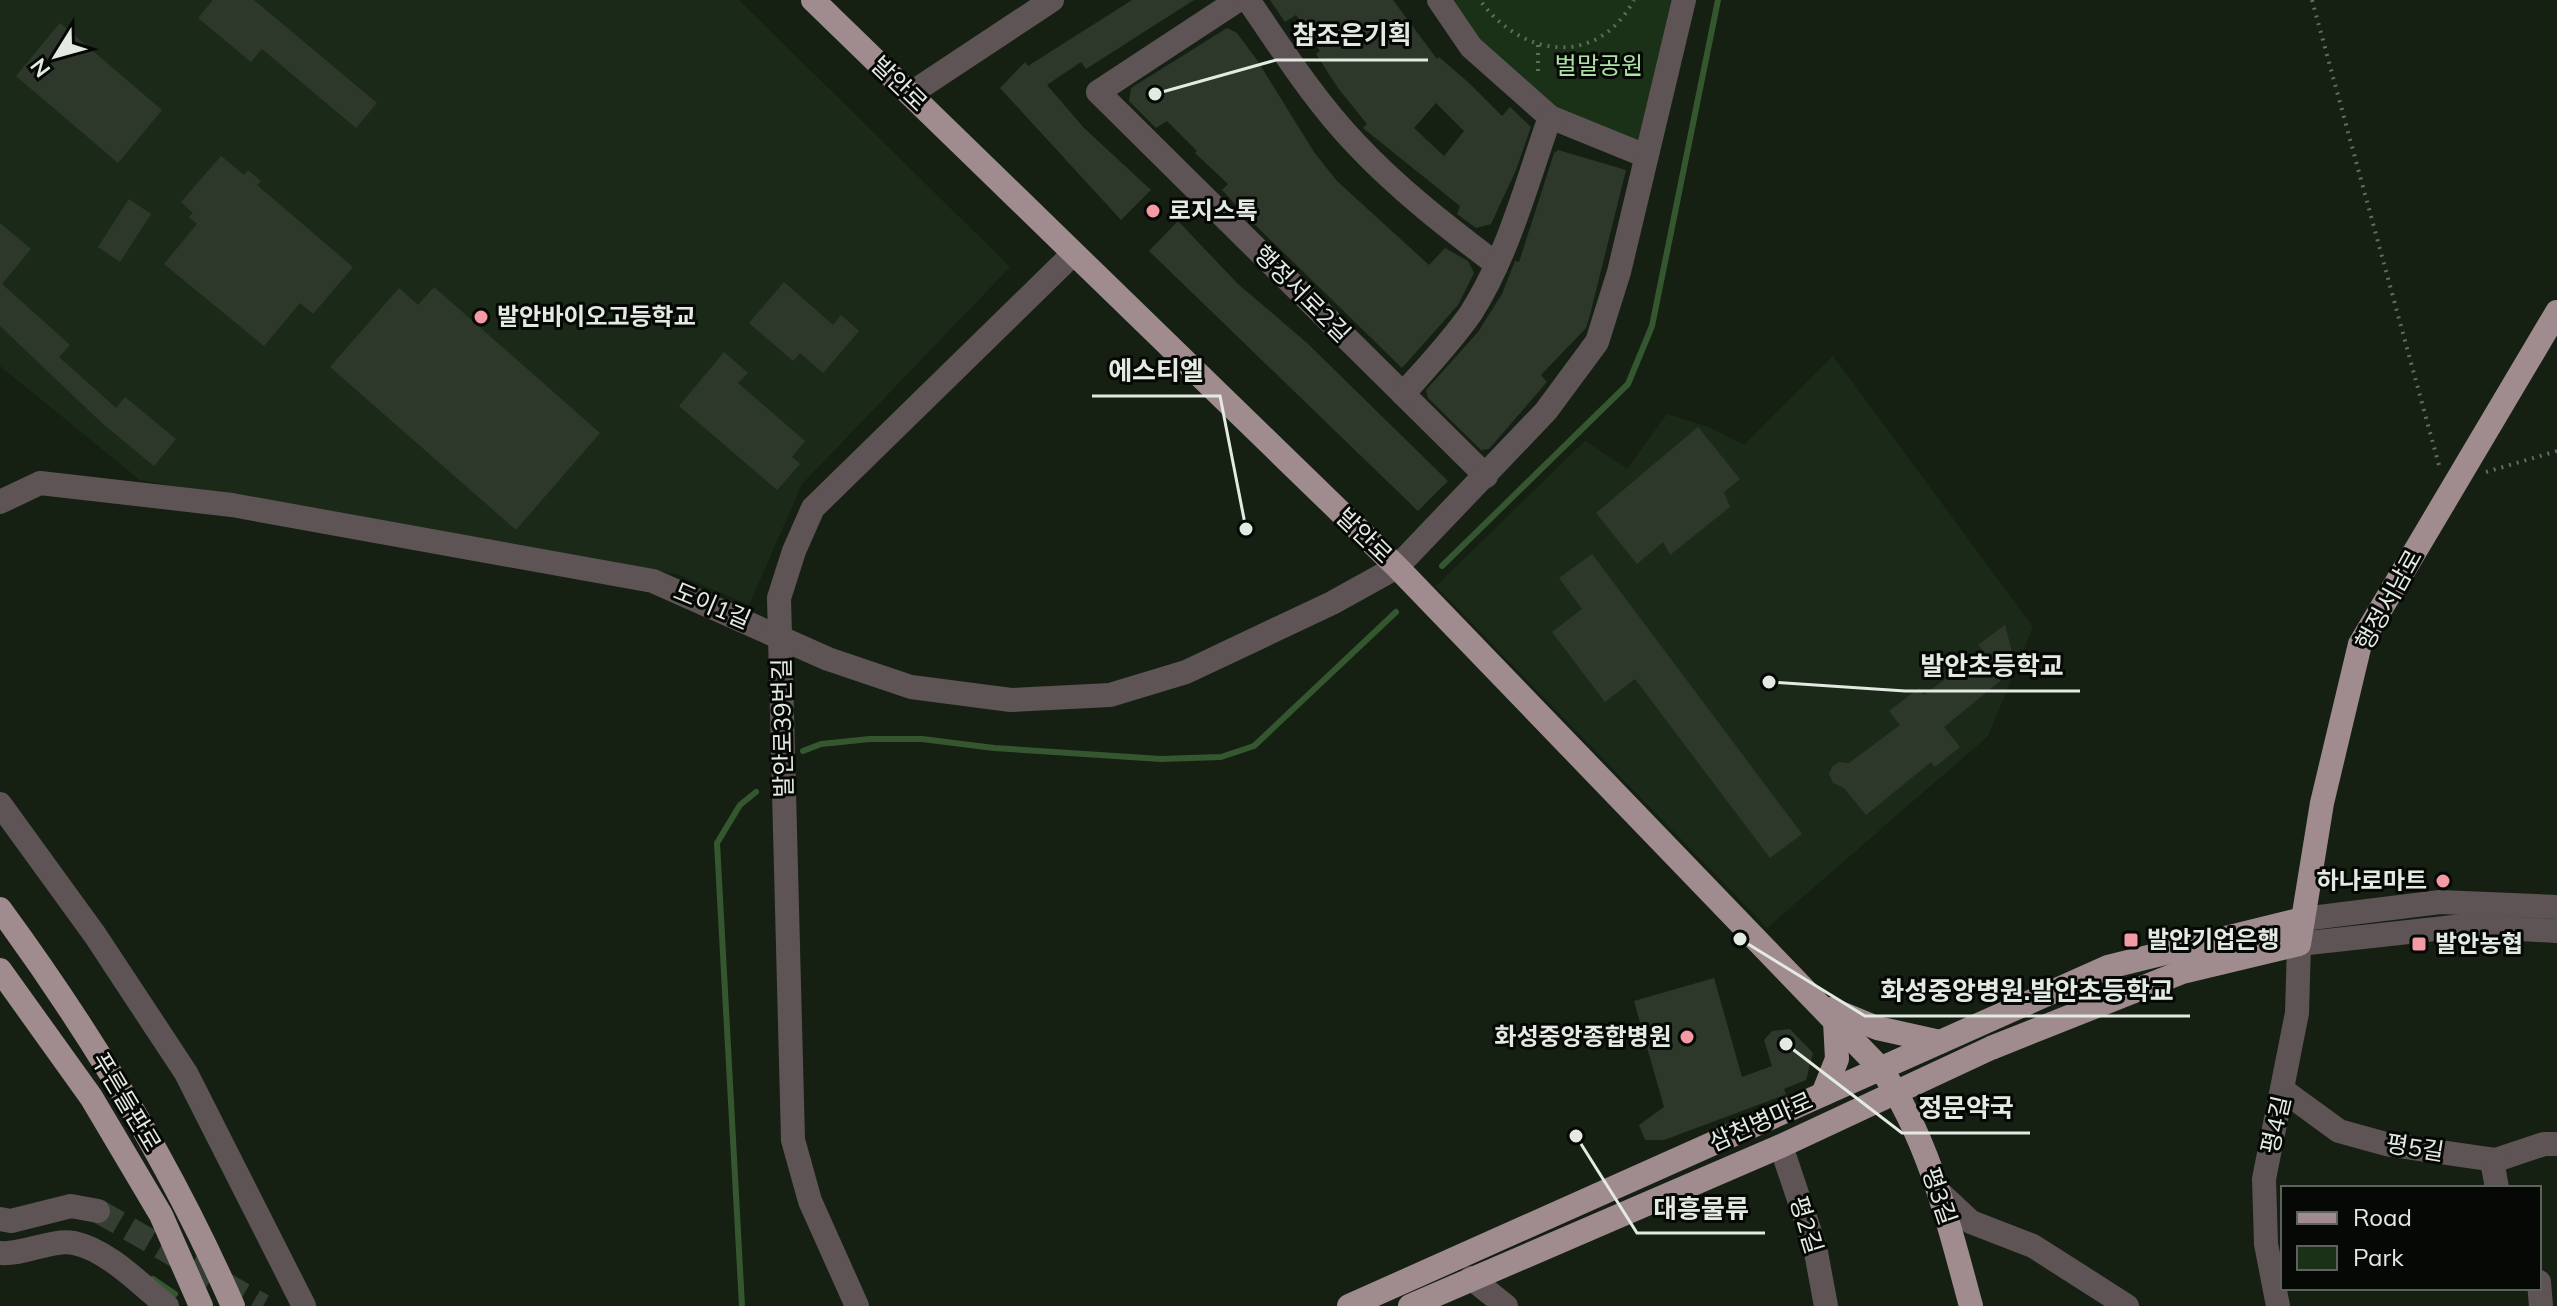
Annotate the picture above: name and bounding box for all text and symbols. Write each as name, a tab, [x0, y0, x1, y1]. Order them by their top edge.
callout: 참조은기획	[1276, 10, 1428, 60]
north arrow	[16, 16, 96, 96]
text: 참조은기획	[1292, 18, 1412, 51]
street label: 발안로	[865, 49, 934, 117]
park label: 벌말공원	[1555, 50, 1643, 80]
text: N	[24, 53, 56, 83]
place label: 로지스톡	[1169, 195, 1257, 225]
marker: 로지스톡	[1144, 202, 1162, 220]
street label: 행정서로2길	[1248, 239, 1357, 348]
place label: 발안바이오고등학교	[497, 301, 696, 331]
marker: 발안바이오고등학교	[472, 308, 490, 326]
callout: 에스티엘	[1092, 346, 1220, 396]
text: 에스티엘	[1108, 354, 1204, 387]
street label: 발안로	[1330, 501, 1399, 569]
street label: 행정서남로	[2348, 544, 2428, 655]
street label: 도이1길	[669, 576, 755, 635]
callout: 발안초등학교	[1905, 641, 2080, 691]
text: 발안초등학교	[1920, 649, 2064, 682]
street label: 발안로39번길	[766, 658, 798, 798]
place label: 하나로마트	[2317, 865, 2427, 895]
marker: 하나로마트	[2434, 872, 2452, 890]
place label: 발안기업은행	[2147, 924, 2279, 954]
place label: 발안농협	[2435, 928, 2523, 958]
marker: 발안기업은행	[2122, 931, 2140, 949]
marker: 발안농협	[2410, 935, 2428, 953]
callout: 화성중앙병원.발안초등학교	[1865, 966, 2190, 1016]
text: 화성중앙병원.발안초등학교	[1880, 974, 2174, 1007]
place label: 화성중앙종합병원	[1494, 1021, 1671, 1051]
marker: 화성중앙종합병원	[1678, 1028, 1696, 1046]
street label: 푸른들판로	[86, 1046, 168, 1157]
callout: 정문약국	[1902, 1083, 2030, 1133]
street label: 삼천병마로	[1704, 1085, 1817, 1157]
text: 정문약국	[1918, 1091, 2014, 1124]
street label: 평4길	[2254, 1093, 2296, 1157]
street label: 평5길	[2384, 1128, 2446, 1166]
street label: 평3길	[1916, 1163, 1964, 1228]
callout: 대흥물류	[1637, 1183, 1765, 1233]
legend	[2281, 1186, 2541, 1290]
text: 대흥물류	[1653, 1192, 1749, 1225]
street label: 평2길	[1784, 1192, 1830, 1257]
text: Road	[2353, 1202, 2412, 1232]
text: Park	[2353, 1242, 2404, 1272]

